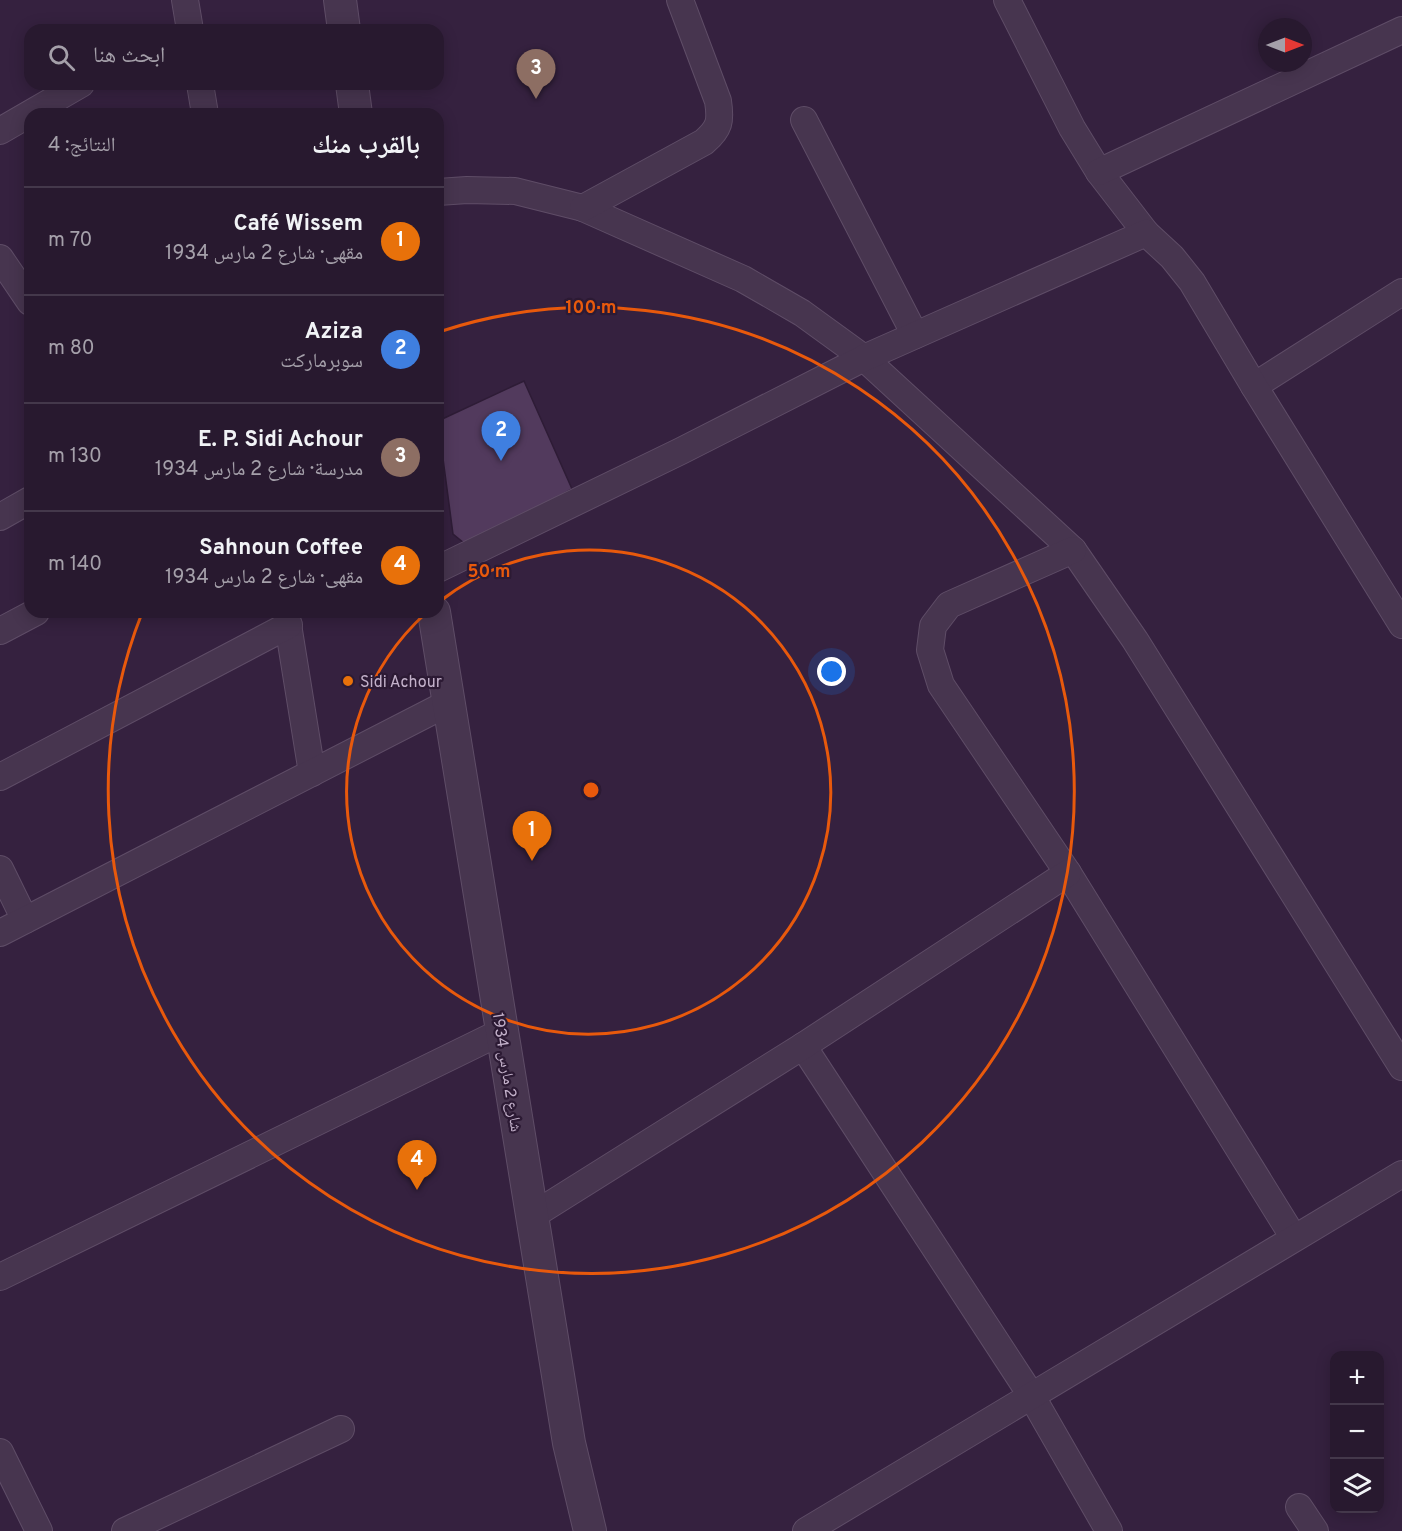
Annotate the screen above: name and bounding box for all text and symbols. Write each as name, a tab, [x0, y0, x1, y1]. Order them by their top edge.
north arrow	[1258, 18, 1312, 72]
search box	[24, 24, 444, 90]
icon: search	[45, 41, 78, 74]
text: ابحث هنا	[93, 43, 165, 70]
pin: 3	[516, 50, 556, 99]
text: بالقرب منك	[312, 130, 420, 163]
text: النتائج: 4	[48, 133, 116, 159]
text: Café Wissem	[233, 211, 363, 238]
text: 70 m	[48, 228, 92, 254]
text: 1	[397, 228, 405, 254]
text: مقهى · شارع 2 مارس 1934	[165, 241, 363, 267]
text: 100 m	[565, 297, 617, 320]
text: Aziza	[305, 319, 363, 346]
text: 80 m	[48, 336, 95, 362]
text: 2	[394, 336, 407, 362]
text: سوبرماركت	[280, 349, 363, 375]
pin: 2	[482, 412, 520, 461]
text: E. P. Sidi Achour	[198, 427, 363, 454]
text: 130 m	[48, 444, 102, 470]
text: 3	[395, 444, 407, 470]
text: مدرسة · شارع 2 مارس 1934	[155, 457, 363, 483]
text: Sahnoun Coffee	[199, 535, 363, 562]
text: 140 m	[48, 552, 102, 578]
text: 4	[394, 552, 407, 578]
text: 50 m	[467, 561, 511, 584]
text: مقهى · شارع 2 مارس 1934	[165, 565, 363, 591]
your location	[817, 657, 846, 686]
place label: Sidi Achour	[360, 673, 442, 693]
marker: Sidi Achour	[341, 674, 355, 688]
centre of rings	[581, 780, 601, 800]
pin: 1	[512, 812, 552, 861]
street label: شارع 2 مارس 1934	[487, 1011, 525, 1133]
pin: 4	[398, 1140, 436, 1190]
map controls	[1330, 1351, 1384, 1513]
button: +	[1330, 1351, 1384, 1405]
button: −	[1330, 1405, 1384, 1459]
button: layers	[1330, 1459, 1384, 1513]

